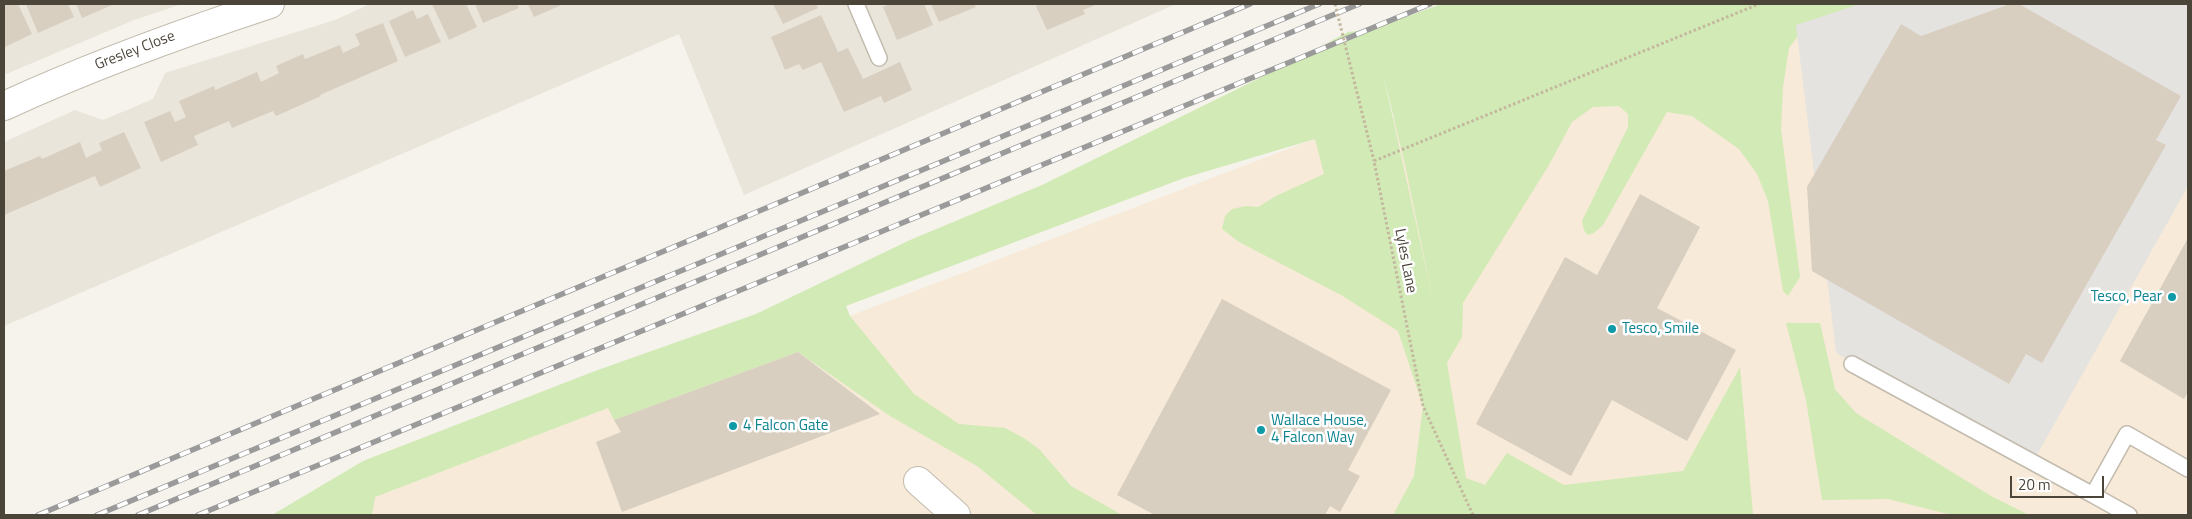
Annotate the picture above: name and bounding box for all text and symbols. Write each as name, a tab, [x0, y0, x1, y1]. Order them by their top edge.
street label: Gresley Close	[92, 27, 178, 75]
street label: Lyles Lane	[1390, 227, 1420, 295]
place label: Tesco, Pear	[2091, 288, 2162, 306]
marker: Tesco, Pear	[2166, 291, 2178, 303]
place label: Tesco, Smile	[1622, 320, 1699, 338]
marker: Tesco, Smile	[1606, 323, 1618, 335]
place label: Wallace House, 4 Falcon Way	[1271, 412, 1367, 447]
place label: 4 Falcon Gate	[743, 417, 828, 435]
marker: 4 Falcon Gate	[727, 420, 739, 432]
marker: Wallace House, 4 Falcon Way	[1255, 424, 1267, 436]
scale bar	[2012, 466, 2106, 498]
text: 20 m	[2018, 473, 2051, 496]

